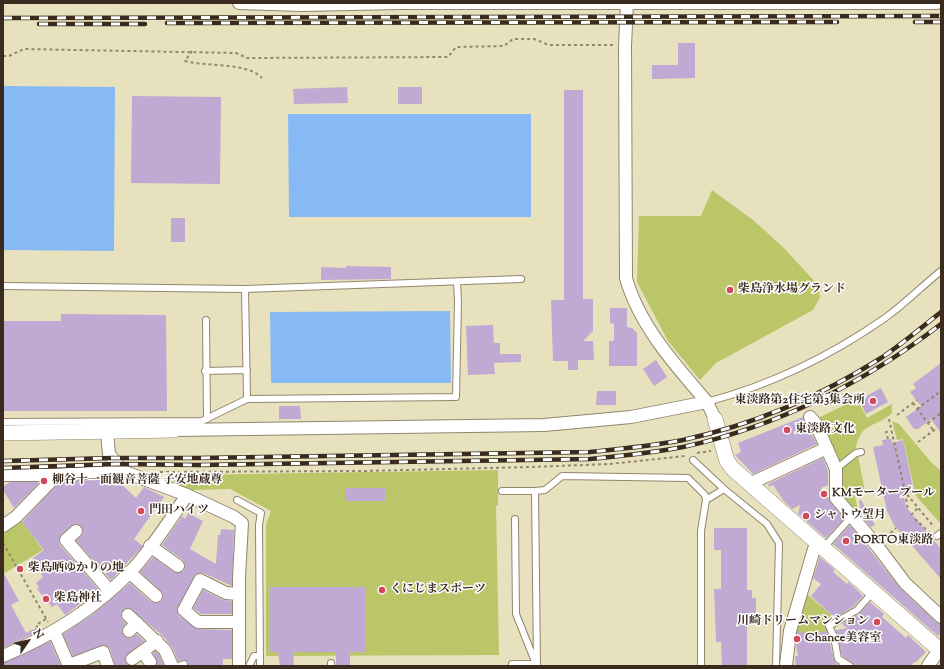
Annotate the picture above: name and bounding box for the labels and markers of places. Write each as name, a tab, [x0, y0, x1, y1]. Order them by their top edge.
place label: 柴島浄水場グランド	[738, 283, 846, 297]
marker: 柴島浄水場グランド	[725, 285, 735, 295]
place label: 東淡路第2住宅第3集会所	[735, 394, 865, 408]
marker: 東淡路第2住宅第3集会所	[868, 396, 878, 406]
place label: 東淡路文化	[795, 423, 855, 437]
marker: 東淡路文化	[782, 425, 792, 435]
place label: 柳谷十一面観音菩薩 子安地蔵尊	[52, 474, 223, 488]
marker: 柳谷十一面観音菩薩 子安地蔵尊	[39, 476, 49, 486]
place label: KMモータープール	[832, 487, 935, 501]
marker: KMモータープール	[819, 489, 829, 499]
place label: 門田ハイツ	[149, 504, 209, 518]
marker: 門田ハイツ	[136, 506, 146, 516]
place label: シャトウ望月	[814, 509, 886, 523]
marker: シャトウ望月	[801, 511, 811, 521]
place label: PORTO東淡路	[854, 534, 933, 548]
marker: PORTO東淡路	[841, 536, 851, 546]
place label: 柴島晒ゆかりの地	[28, 562, 124, 576]
marker: 柴島晒ゆかりの地	[15, 564, 25, 574]
place label: くにじまスポーツ	[390, 583, 486, 597]
marker: くにじまスポーツ	[377, 585, 387, 595]
place label: 柴島神社	[54, 592, 102, 606]
marker: 柴島神社	[41, 594, 51, 604]
place label: 川崎ドリームマンション	[737, 615, 869, 629]
marker: 川崎ドリームマンション	[872, 617, 882, 627]
place label: Chance美容室	[805, 632, 881, 646]
marker: Chance美容室	[792, 634, 802, 644]

